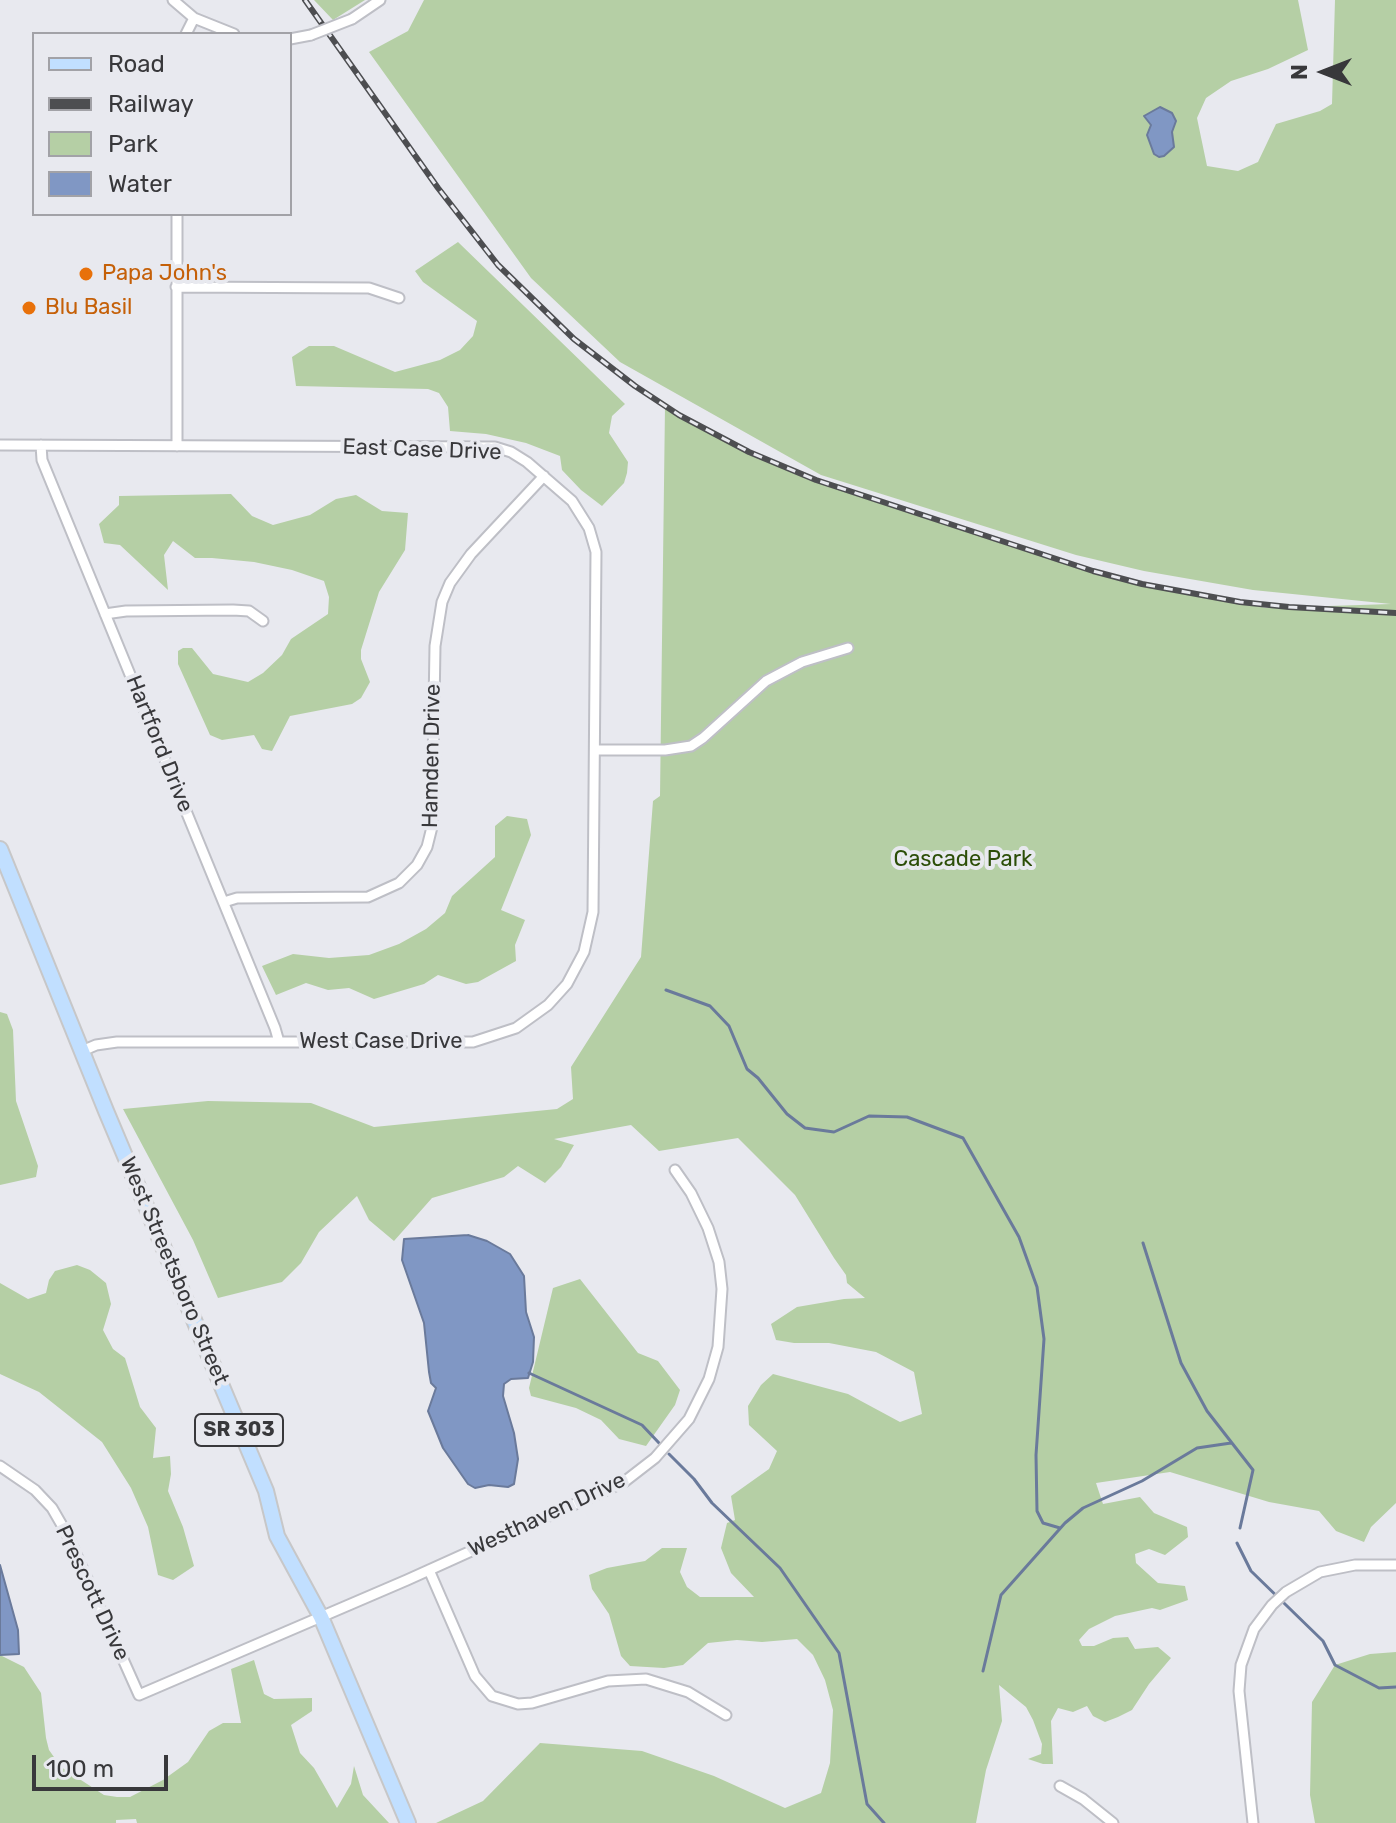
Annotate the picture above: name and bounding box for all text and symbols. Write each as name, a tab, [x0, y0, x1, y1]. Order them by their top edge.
legend	[32, 32, 292, 216]
north arrow	[1284, 32, 1364, 112]
text: Road	[108, 50, 165, 78]
text: N	[1286, 64, 1313, 80]
text: Railway	[108, 90, 194, 118]
text: Park	[108, 130, 158, 158]
text: Water	[108, 170, 172, 198]
place label: Papa John's	[102, 261, 227, 287]
marker: Papa John's	[77, 265, 95, 283]
place label: Blu Basil	[45, 295, 132, 321]
marker: Blu Basil	[20, 299, 38, 317]
street label: East Case Drive	[342, 434, 502, 466]
street label: Hartford Drive	[120, 672, 198, 816]
street label: Hamden Drive	[418, 684, 446, 828]
park label: Cascade Park	[894, 847, 1032, 873]
street label: West Case Drive	[299, 1029, 463, 1055]
street label: West Streetsboro Street	[114, 1153, 234, 1389]
road number: SR 303	[195, 1414, 283, 1446]
street label: Westhaven Drive	[464, 1467, 630, 1563]
street label: Prescott Drive	[49, 1521, 135, 1665]
scale bar	[36, 1739, 172, 1789]
text: 100 m	[46, 1755, 114, 1783]

